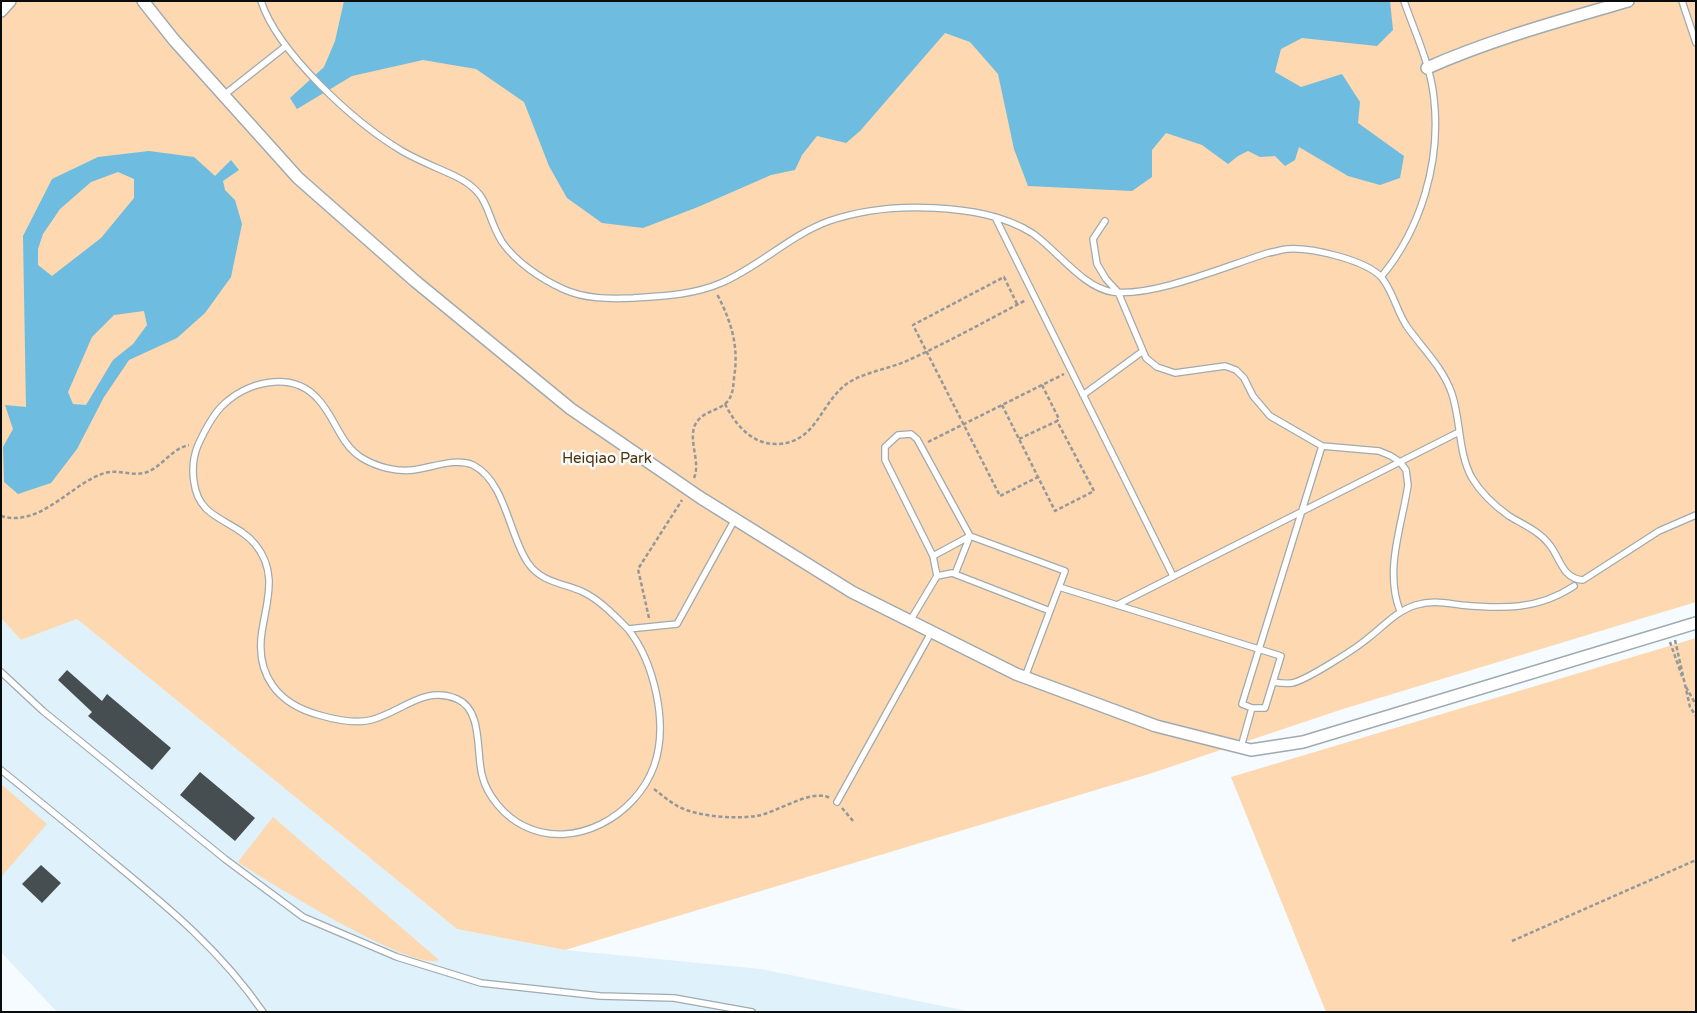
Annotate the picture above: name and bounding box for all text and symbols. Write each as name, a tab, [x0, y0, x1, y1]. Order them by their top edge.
park label: Heiqiao Park	[562, 450, 652, 468]

